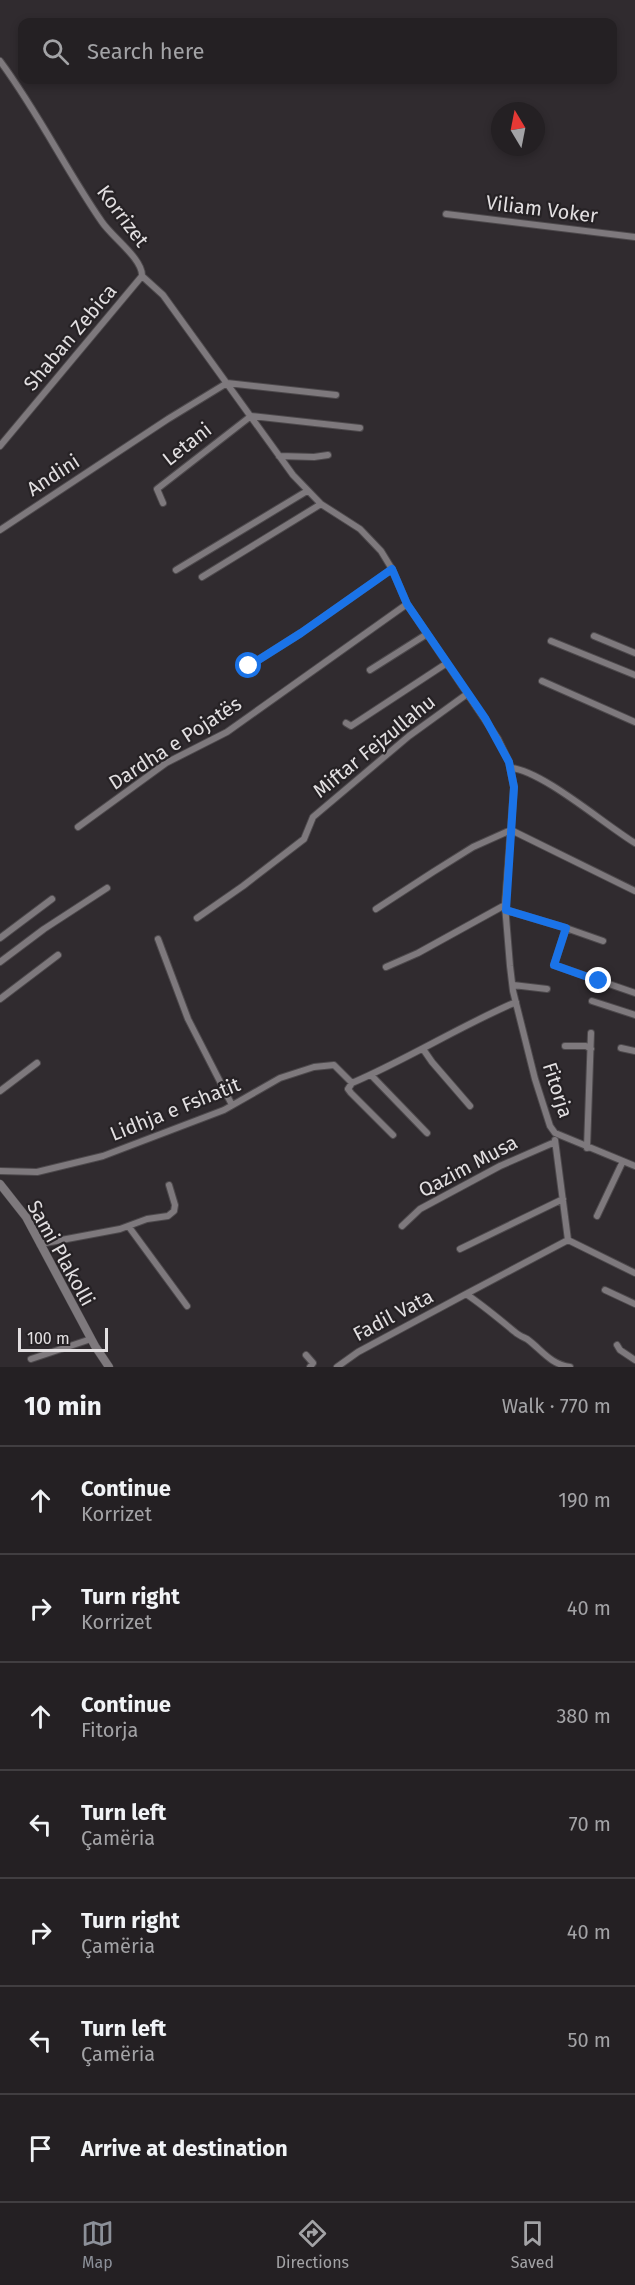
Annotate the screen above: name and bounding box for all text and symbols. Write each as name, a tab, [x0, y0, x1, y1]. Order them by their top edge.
search box	[18, 18, 617, 84]
icon: search	[39, 35, 72, 68]
text: Search here	[87, 38, 205, 65]
north arrow	[491, 102, 545, 156]
street label: Korrizet	[92, 180, 154, 252]
street label: Viliam Voker	[485, 190, 600, 228]
street label: Shaban Zebica	[18, 279, 122, 395]
street label: Letani	[158, 417, 216, 471]
street label: Andini	[22, 449, 84, 501]
route start	[235, 652, 261, 678]
street label: Miftar Fejzullahu	[308, 689, 440, 803]
street label: Dardha e Pojatës	[104, 691, 246, 795]
route end	[585, 967, 611, 993]
street label: Fitorja	[538, 1059, 578, 1121]
street label: Lidhja e Fshatit	[106, 1072, 244, 1146]
street label: Qazim Musa	[414, 1130, 522, 1202]
street label: Sami Plakolli	[22, 1196, 100, 1310]
street label: Fadil Vata	[349, 1284, 437, 1346]
scale bar	[18, 1325, 108, 1352]
text: 100 m	[27, 1329, 70, 1348]
text: 10 min	[24, 1391, 102, 1422]
text: Walk · 770 m	[502, 1394, 611, 1418]
text: Continue	[81, 1475, 171, 1502]
icon: ahead	[24, 1484, 57, 1517]
text: 190 m	[558, 1488, 611, 1512]
text: Korrizet	[81, 1502, 152, 1526]
text: Turn right	[81, 1583, 180, 1610]
icon: right	[24, 1592, 57, 1625]
text: 40 m	[567, 1596, 611, 1620]
text: Korrizet	[81, 1610, 152, 1634]
text: Continue	[81, 1691, 171, 1718]
icon: ahead	[24, 1700, 57, 1733]
text: 380 m	[556, 1704, 611, 1728]
text: Fitorja	[81, 1718, 138, 1742]
text: Turn left	[81, 1799, 166, 1826]
icon: left	[24, 1808, 57, 1841]
text: 70 m	[569, 1812, 611, 1836]
text: Çamëria	[81, 1826, 155, 1850]
text: Turn right	[81, 1907, 180, 1934]
icon: right	[24, 1916, 57, 1949]
text: 40 m	[567, 1920, 611, 1944]
text: Çamëria	[81, 1934, 155, 1958]
text: Turn left	[81, 2015, 166, 2042]
icon: left	[24, 2024, 57, 2057]
text: 50 m	[567, 2028, 611, 2052]
text: Çamëria	[81, 2042, 155, 2066]
icon: arrive	[24, 2132, 57, 2165]
text: Arrive at destination	[81, 2135, 288, 2162]
tab: Map	[81, 2217, 114, 2272]
tab: Directions	[276, 2217, 349, 2272]
tab: Saved	[511, 2217, 554, 2272]

